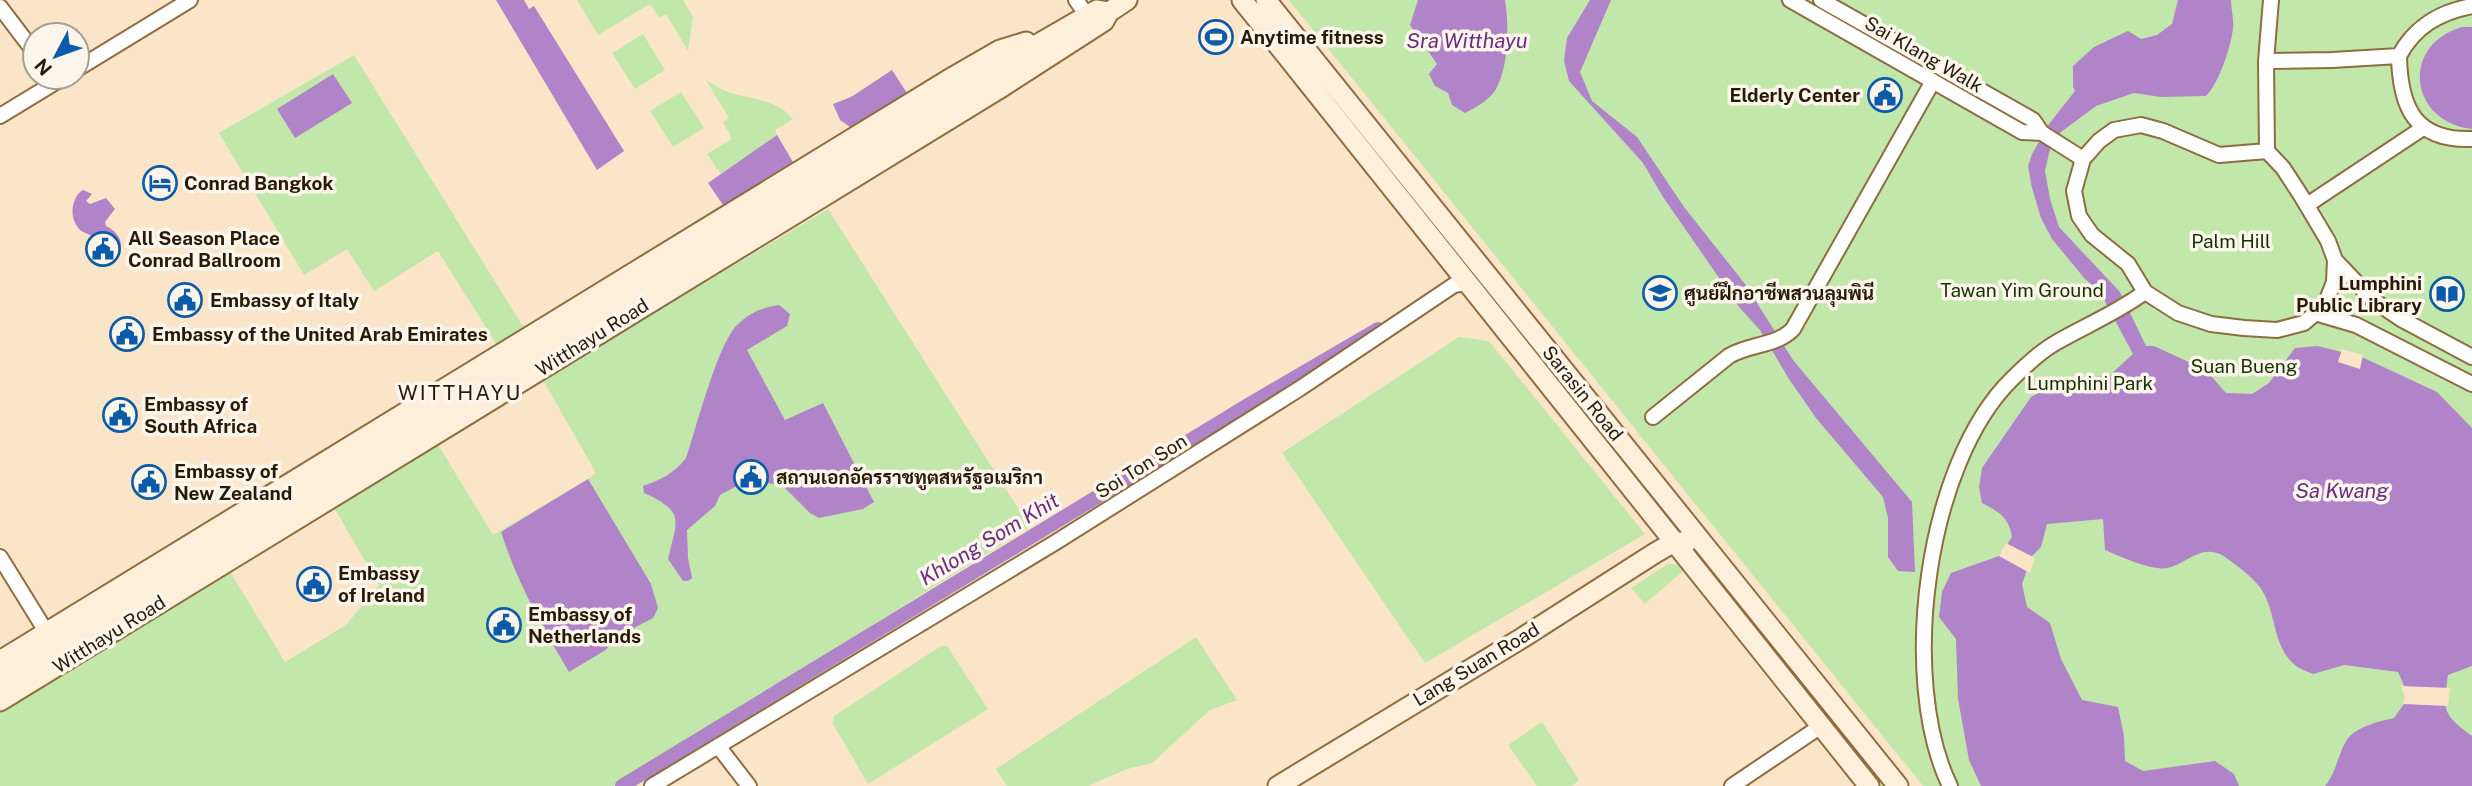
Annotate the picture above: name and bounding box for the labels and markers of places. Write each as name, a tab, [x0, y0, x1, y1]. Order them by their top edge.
sports icon: Anytime fitness	[1197, 18, 1235, 56]
place label: Anytime fitness	[1240, 26, 1384, 48]
public building icon: Elderly Center	[1866, 76, 1904, 114]
place label: Elderly Center	[1729, 84, 1860, 106]
hotel icon: Conrad Bangkok	[141, 164, 179, 202]
place label: Conrad Bangkok	[184, 172, 334, 194]
place label: All Season Place Conrad Ballroom	[128, 227, 281, 271]
public building icon: All Season Place Conrad Ballroom	[84, 230, 122, 268]
place label: Lumphini Public Library	[2296, 272, 2422, 316]
school or university icon: ศูนย์ฝึกอาชีพสวนลุมพินี	[1641, 274, 1679, 312]
library icon: Lumphini Public Library	[2428, 275, 2466, 313]
public building icon: Embassy of Italy	[166, 281, 204, 319]
place label: ศูนย์ฝึกอาชีพสวนลุมพินี	[1684, 281, 1874, 308]
place label: Embassy of Italy	[210, 289, 359, 311]
public building icon: Embassy of the United Arab Emirates	[108, 315, 146, 353]
place label: Embassy of the United Arab Emirates	[152, 323, 488, 345]
place label: Embassy of South Africa	[144, 393, 257, 437]
public building icon: Embassy of South Africa	[101, 396, 139, 434]
public building icon: สถานเอกอัครราชทูตสหรัฐอเมริกา	[732, 458, 770, 496]
place label: Embassy of New Zealand	[174, 460, 292, 504]
public building icon: Embassy of New Zealand	[130, 463, 168, 501]
place label: สถานเอกอัครราชทูตสหรัฐอเมริกา	[776, 466, 1043, 491]
place label: Embassy of Ireland	[338, 562, 425, 606]
public building icon: Embassy of Ireland	[295, 565, 333, 603]
place label: Embassy of Netherlands	[528, 603, 641, 647]
public building icon: Embassy of Netherlands	[485, 606, 523, 644]

